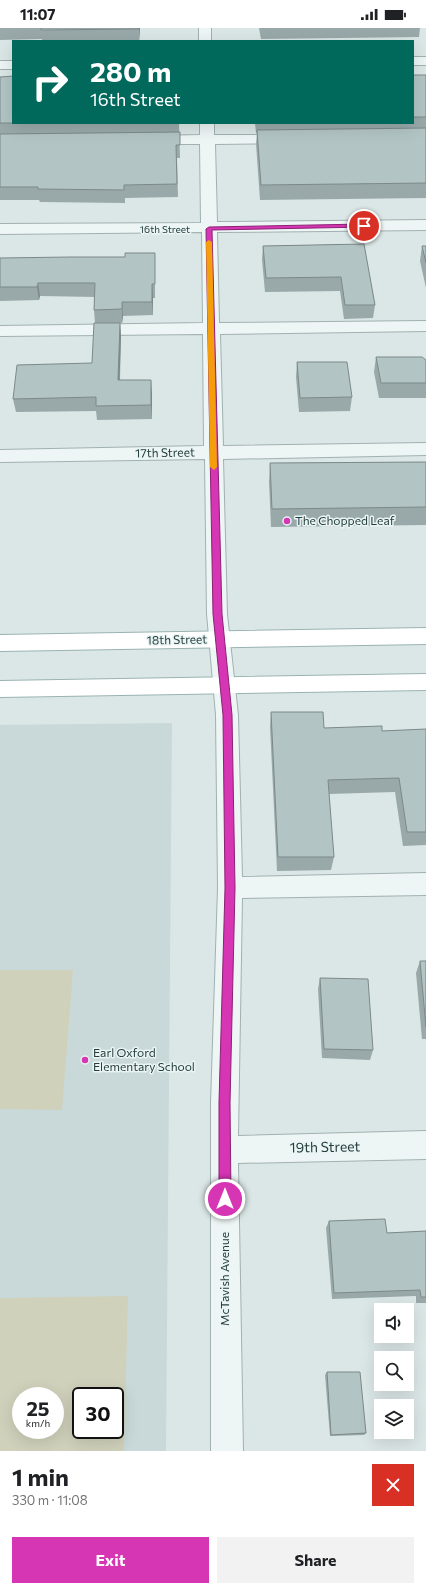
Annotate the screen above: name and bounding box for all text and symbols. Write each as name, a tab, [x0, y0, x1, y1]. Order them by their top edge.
text: 11:07	[20, 5, 56, 23]
text: 280 m	[90, 54, 171, 88]
icon: right	[24, 56, 76, 108]
text: 16th Street	[90, 88, 181, 110]
pin	[347, 209, 381, 243]
icon: arrive	[353, 215, 375, 237]
street label: 16th Street	[140, 223, 190, 235]
street label: 17th Street	[135, 444, 195, 460]
place label: The Chopped Leaf	[295, 513, 395, 527]
marker: The Chopped Leaf	[282, 516, 292, 526]
street label: 18th Street	[147, 631, 207, 647]
place label: Earl Oxford Elementary School	[93, 1045, 195, 1073]
marker: Earl Oxford Elementary School	[80, 1055, 90, 1065]
street label: 19th Street	[290, 1137, 361, 1156]
position arrow	[204, 1178, 246, 1220]
street label: McTavish Avenue	[217, 1232, 231, 1326]
map controls	[374, 1303, 414, 1439]
button: sound	[374, 1303, 414, 1343]
button: search	[374, 1351, 414, 1391]
speed limit sign: 30	[72, 1387, 124, 1439]
text: 25	[26, 1396, 50, 1420]
button: layers	[374, 1399, 414, 1439]
text: km/h	[26, 1417, 50, 1429]
text: 1 min	[12, 1462, 69, 1491]
button: close	[372, 1464, 414, 1506]
text: 330 m · 11:08	[12, 1492, 88, 1508]
button: Exit	[12, 1537, 209, 1583]
button: Share	[217, 1537, 414, 1583]

